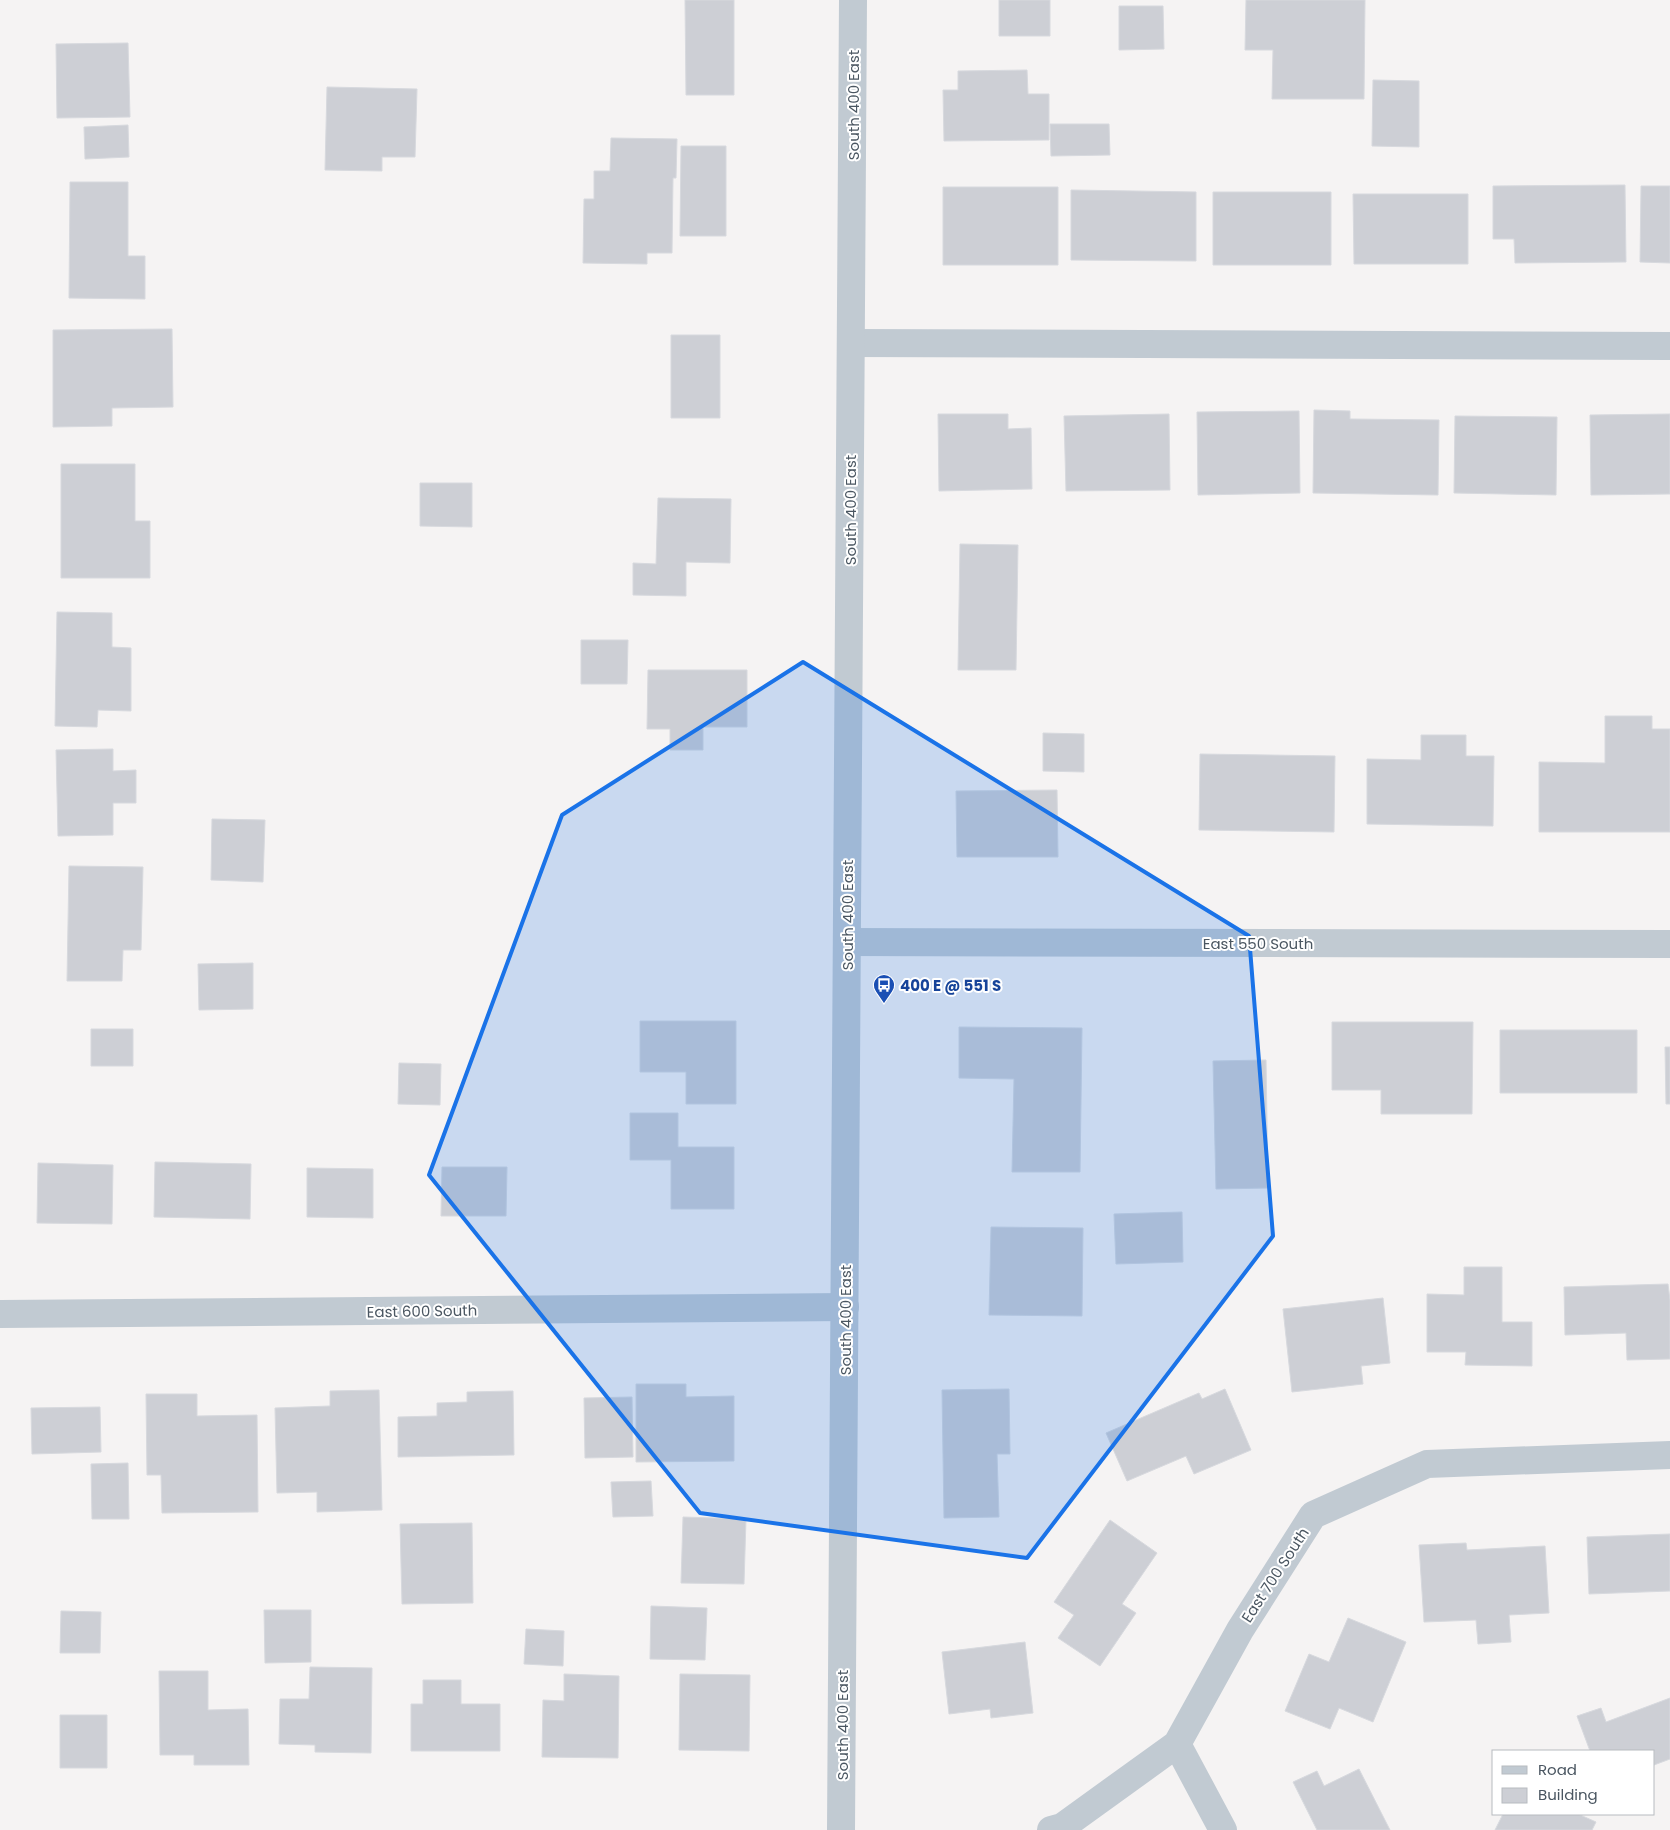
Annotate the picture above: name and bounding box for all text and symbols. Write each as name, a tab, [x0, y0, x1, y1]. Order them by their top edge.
street label: South 400 East	[843, 50, 864, 160]
street label: South 400 East	[840, 455, 861, 565]
street label: South 400 East	[837, 860, 858, 970]
street label: East 550 South	[1203, 933, 1313, 954]
bus stop icon: 400 E @ 551 S	[872, 973, 896, 1004]
place label: 400 E @ 551 S	[900, 975, 1001, 996]
street label: South 400 East	[835, 1265, 856, 1375]
street label: East 600 South	[367, 1300, 477, 1322]
street label: East 700 South	[1236, 1523, 1314, 1627]
street label: South 400 East	[832, 1670, 853, 1780]
legend	[1492, 1750, 1655, 1815]
text: Road	[1538, 1759, 1577, 1780]
text: Building	[1538, 1784, 1598, 1805]

